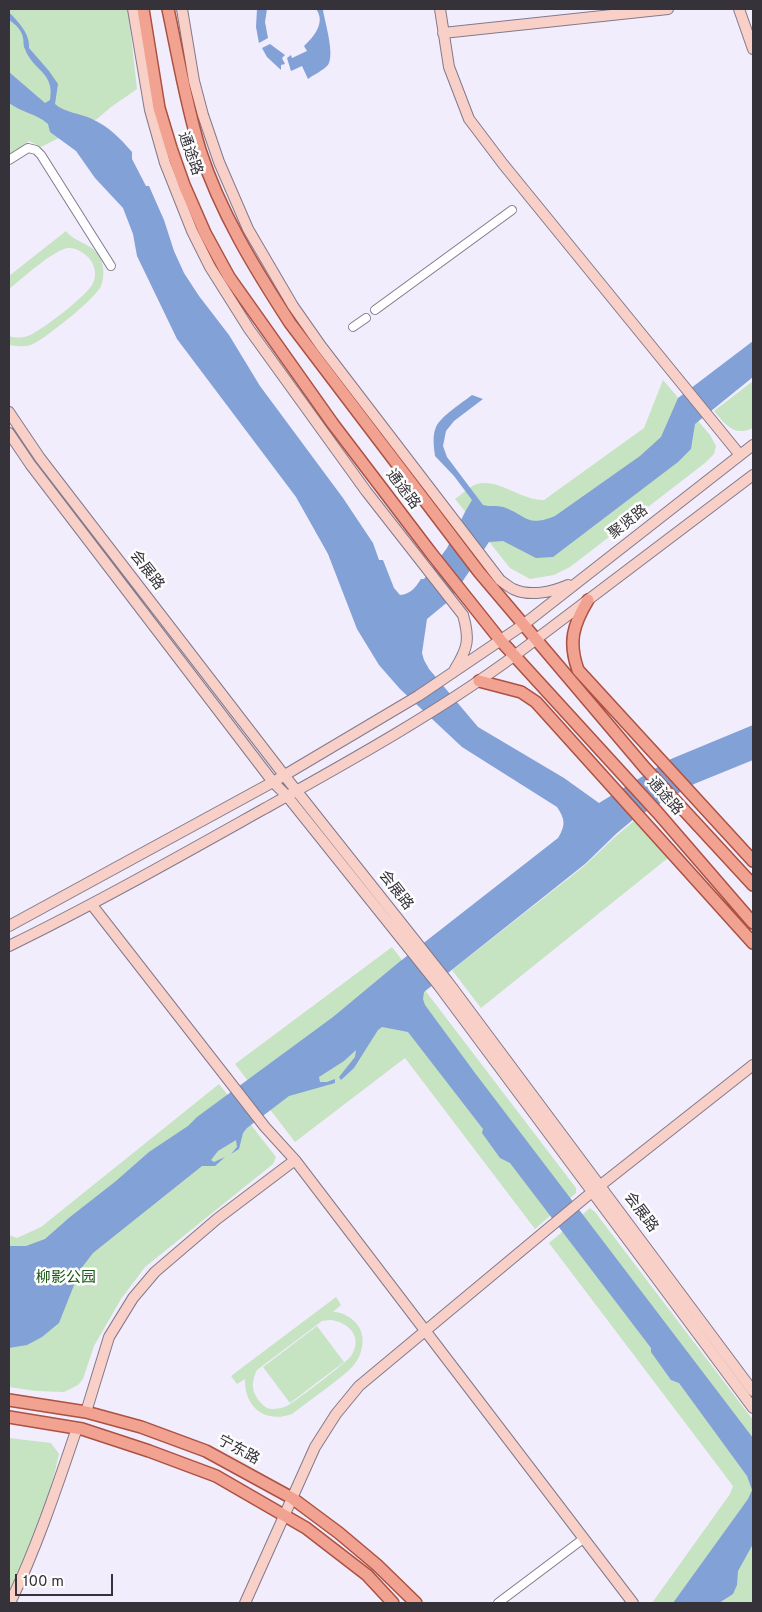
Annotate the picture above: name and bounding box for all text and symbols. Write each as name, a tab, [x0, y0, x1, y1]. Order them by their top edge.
street label: 通途路	[173, 130, 205, 178]
street label: 通途路	[381, 467, 423, 513]
street label: 聚贤路	[606, 502, 652, 544]
street label: 会展路	[125, 548, 167, 594]
street label: 通途路	[642, 774, 686, 820]
street label: 会展路	[374, 868, 416, 914]
street label: 会展路	[619, 1190, 661, 1236]
park label: 柳影公园	[36, 1270, 96, 1288]
street label: 宁东路	[214, 1432, 262, 1470]
scale bar	[18, 1564, 115, 1596]
text: 100 m	[23, 1573, 64, 1592]

